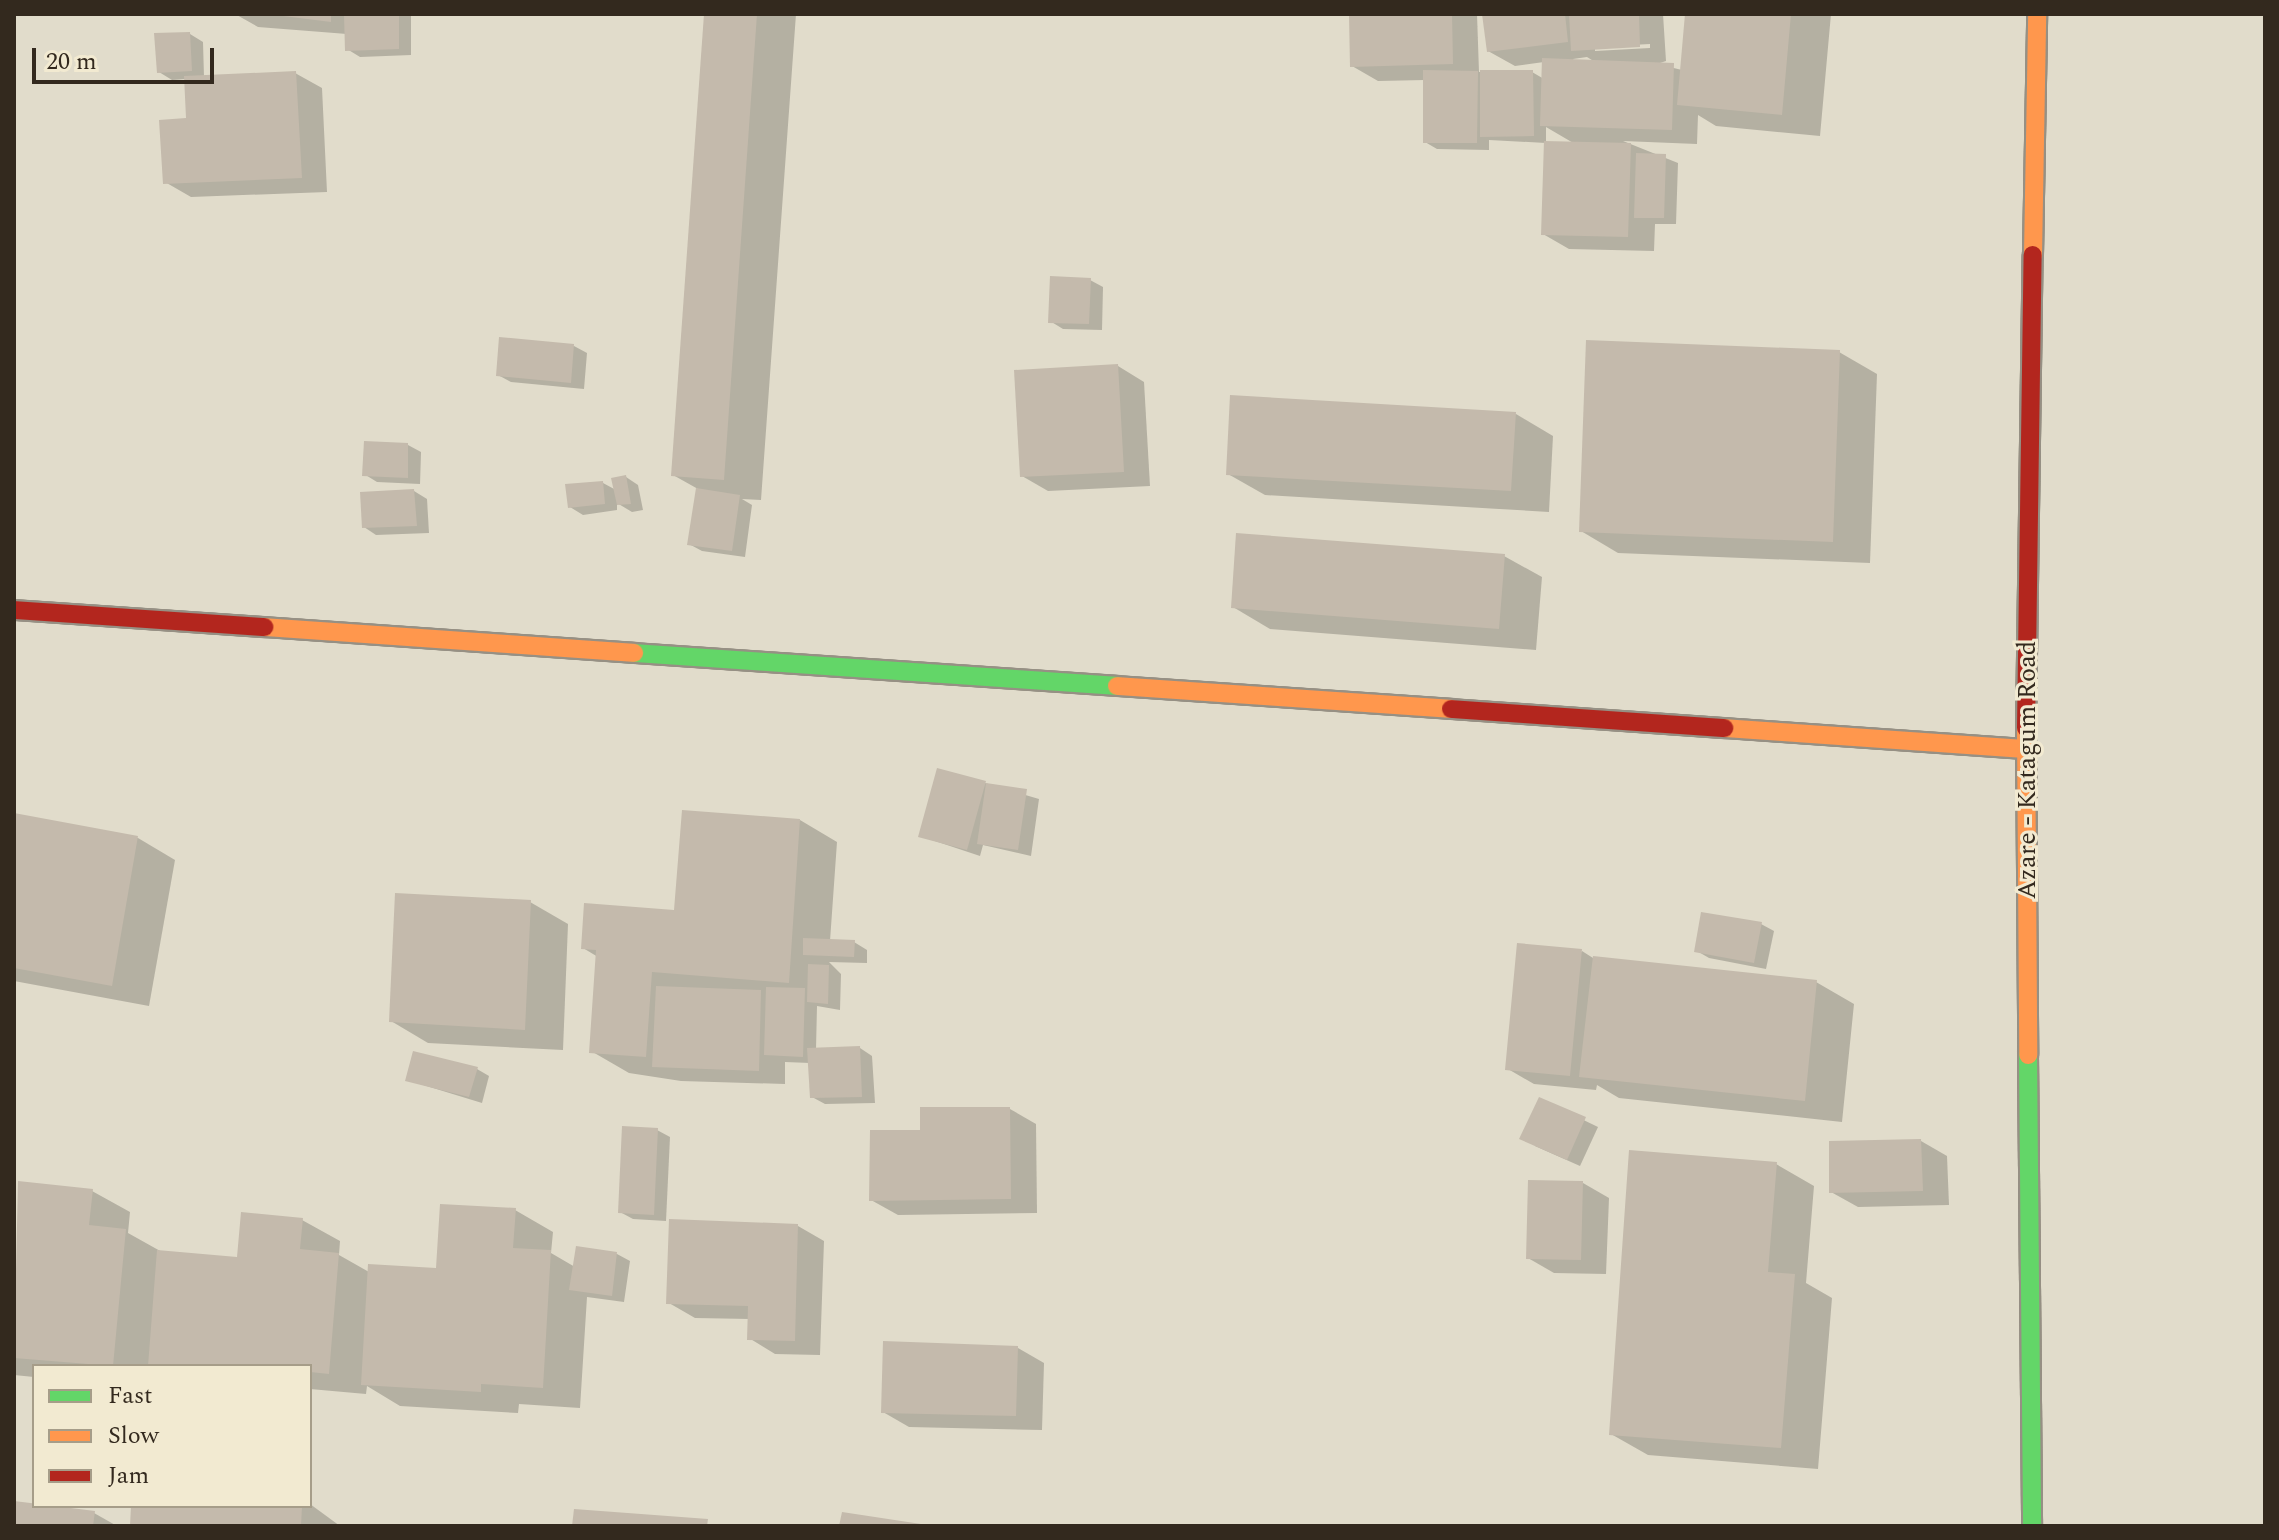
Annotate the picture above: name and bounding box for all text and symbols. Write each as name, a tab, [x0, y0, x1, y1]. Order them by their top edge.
scale bar	[36, 32, 218, 82]
text: 20 m	[46, 44, 97, 80]
street label: Azare - Katagum Road	[2012, 641, 2044, 899]
legend	[32, 1364, 312, 1508]
text: Fast	[108, 1378, 153, 1414]
text: Slow	[108, 1418, 159, 1454]
text: Jam	[108, 1458, 149, 1494]

